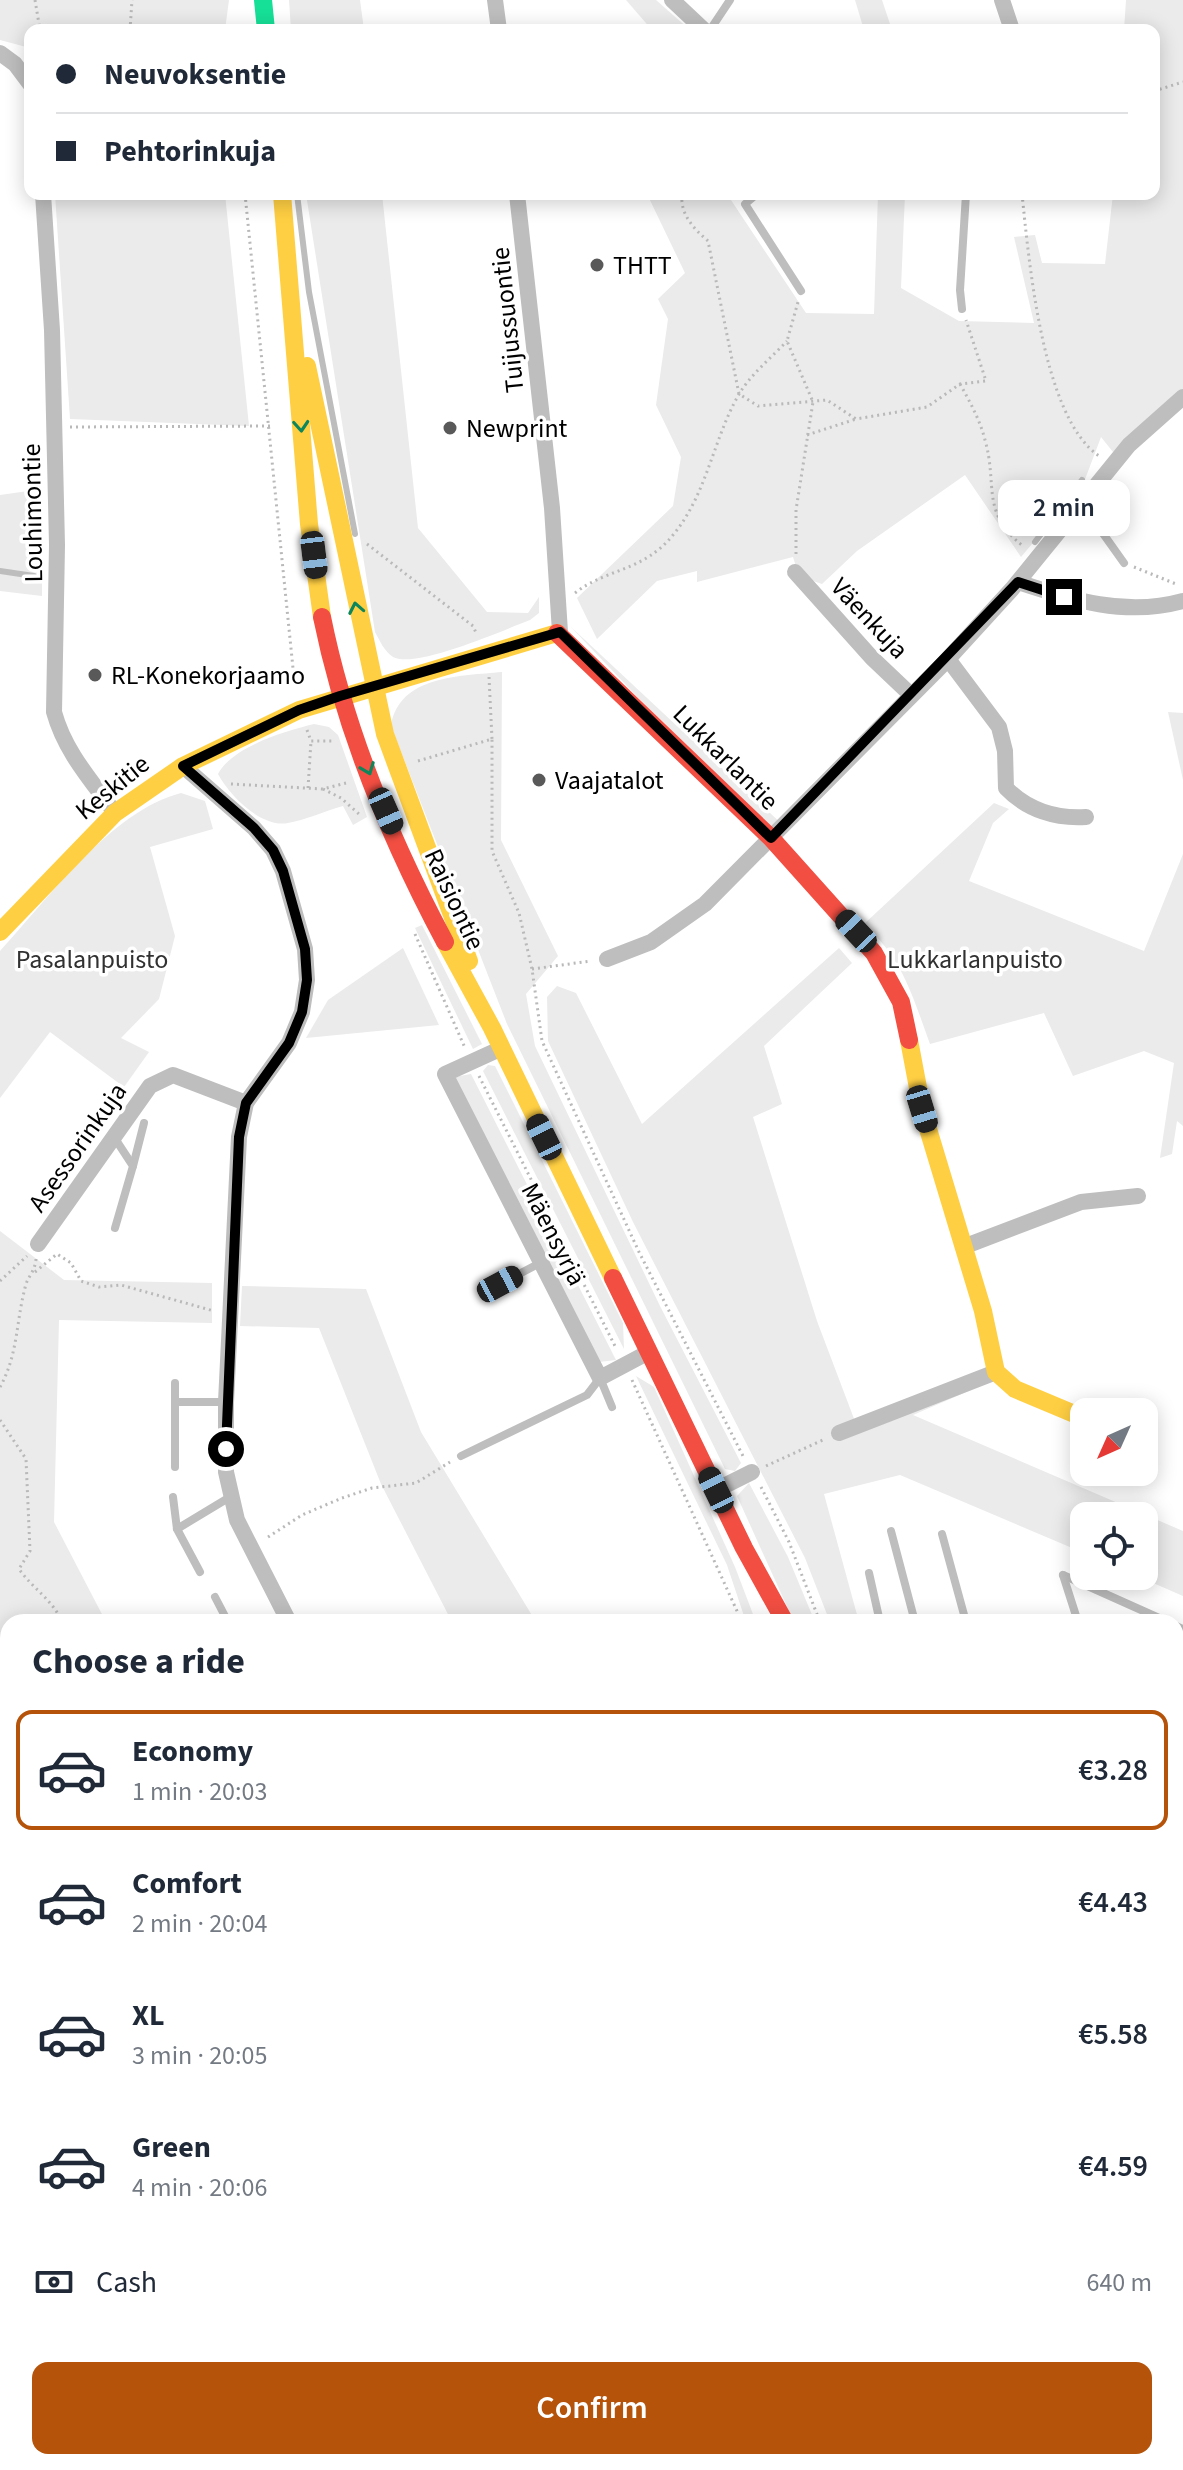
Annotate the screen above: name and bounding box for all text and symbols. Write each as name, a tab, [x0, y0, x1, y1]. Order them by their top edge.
text: Neuvoksentie	[104, 53, 286, 96]
text: Pehtorinkuja	[104, 130, 276, 173]
street label: Tuijussuontie	[481, 245, 534, 395]
place label: THTT	[613, 247, 672, 284]
marker: THTT	[588, 256, 606, 274]
place label: Newprint	[466, 410, 568, 447]
marker: Newprint	[441, 419, 459, 437]
one-way arrow	[292, 420, 309, 433]
street label: Louhimontie	[13, 443, 52, 583]
callout: 2 min	[998, 481, 1130, 537]
text: 2 min	[1033, 489, 1095, 526]
car	[299, 530, 329, 580]
street label: Väenkuja	[822, 569, 917, 667]
route end	[1046, 579, 1082, 615]
one-way arrow	[348, 602, 365, 616]
place label: RL-Konekorjaamo	[111, 657, 305, 694]
marker: RL-Konekorjaamo	[86, 666, 104, 684]
street label: Lukkarlantie	[664, 696, 787, 819]
street label: Keskitie	[67, 746, 157, 829]
one-way arrow	[358, 761, 375, 775]
place label: Vaajatalot	[555, 762, 664, 799]
marker: Vaajatalot	[530, 771, 548, 789]
car	[365, 784, 407, 838]
street label: Raisiontie	[415, 843, 494, 956]
car	[831, 905, 881, 957]
park label: Pasalanpuisto	[16, 941, 168, 978]
park label: Lukkarlanpuisto	[887, 941, 1063, 978]
street label: Asessorinkuja	[19, 1075, 136, 1219]
car	[904, 1083, 940, 1135]
car	[523, 1110, 565, 1164]
street label: Mäensyrjä	[512, 1177, 595, 1292]
car	[473, 1262, 527, 1306]
north arrow	[1070, 1398, 1158, 1486]
map controls	[1070, 1398, 1158, 1590]
route start	[208, 1431, 244, 1467]
car	[695, 1463, 737, 1517]
button: locate	[1070, 1502, 1158, 1590]
text: Choose a ride	[32, 1636, 245, 1687]
text: Economy	[132, 1730, 253, 1773]
icon: car	[36, 1734, 108, 1806]
text: €3.28	[1078, 1749, 1148, 1792]
text: 1 min · 20:03	[132, 1773, 267, 1810]
text: Comfort	[132, 1862, 242, 1905]
icon: car	[36, 1866, 108, 1938]
text: €4.43	[1078, 1881, 1148, 1924]
text: 2 min · 20:04	[132, 1905, 267, 1942]
text: XL	[132, 1994, 165, 2037]
icon: car	[36, 1998, 108, 2070]
text: €5.58	[1078, 2013, 1148, 2056]
text: 3 min · 20:05	[132, 2037, 267, 2074]
text: Green	[132, 2126, 211, 2169]
icon: car	[36, 2130, 108, 2202]
text: €4.59	[1078, 2145, 1148, 2188]
text: 4 min · 20:06	[132, 2169, 267, 2206]
icon: cash	[32, 2260, 76, 2304]
text: Cash	[96, 2261, 157, 2304]
text: 640 m	[1086, 2264, 1152, 2301]
button: Confirm	[32, 2362, 1152, 2454]

